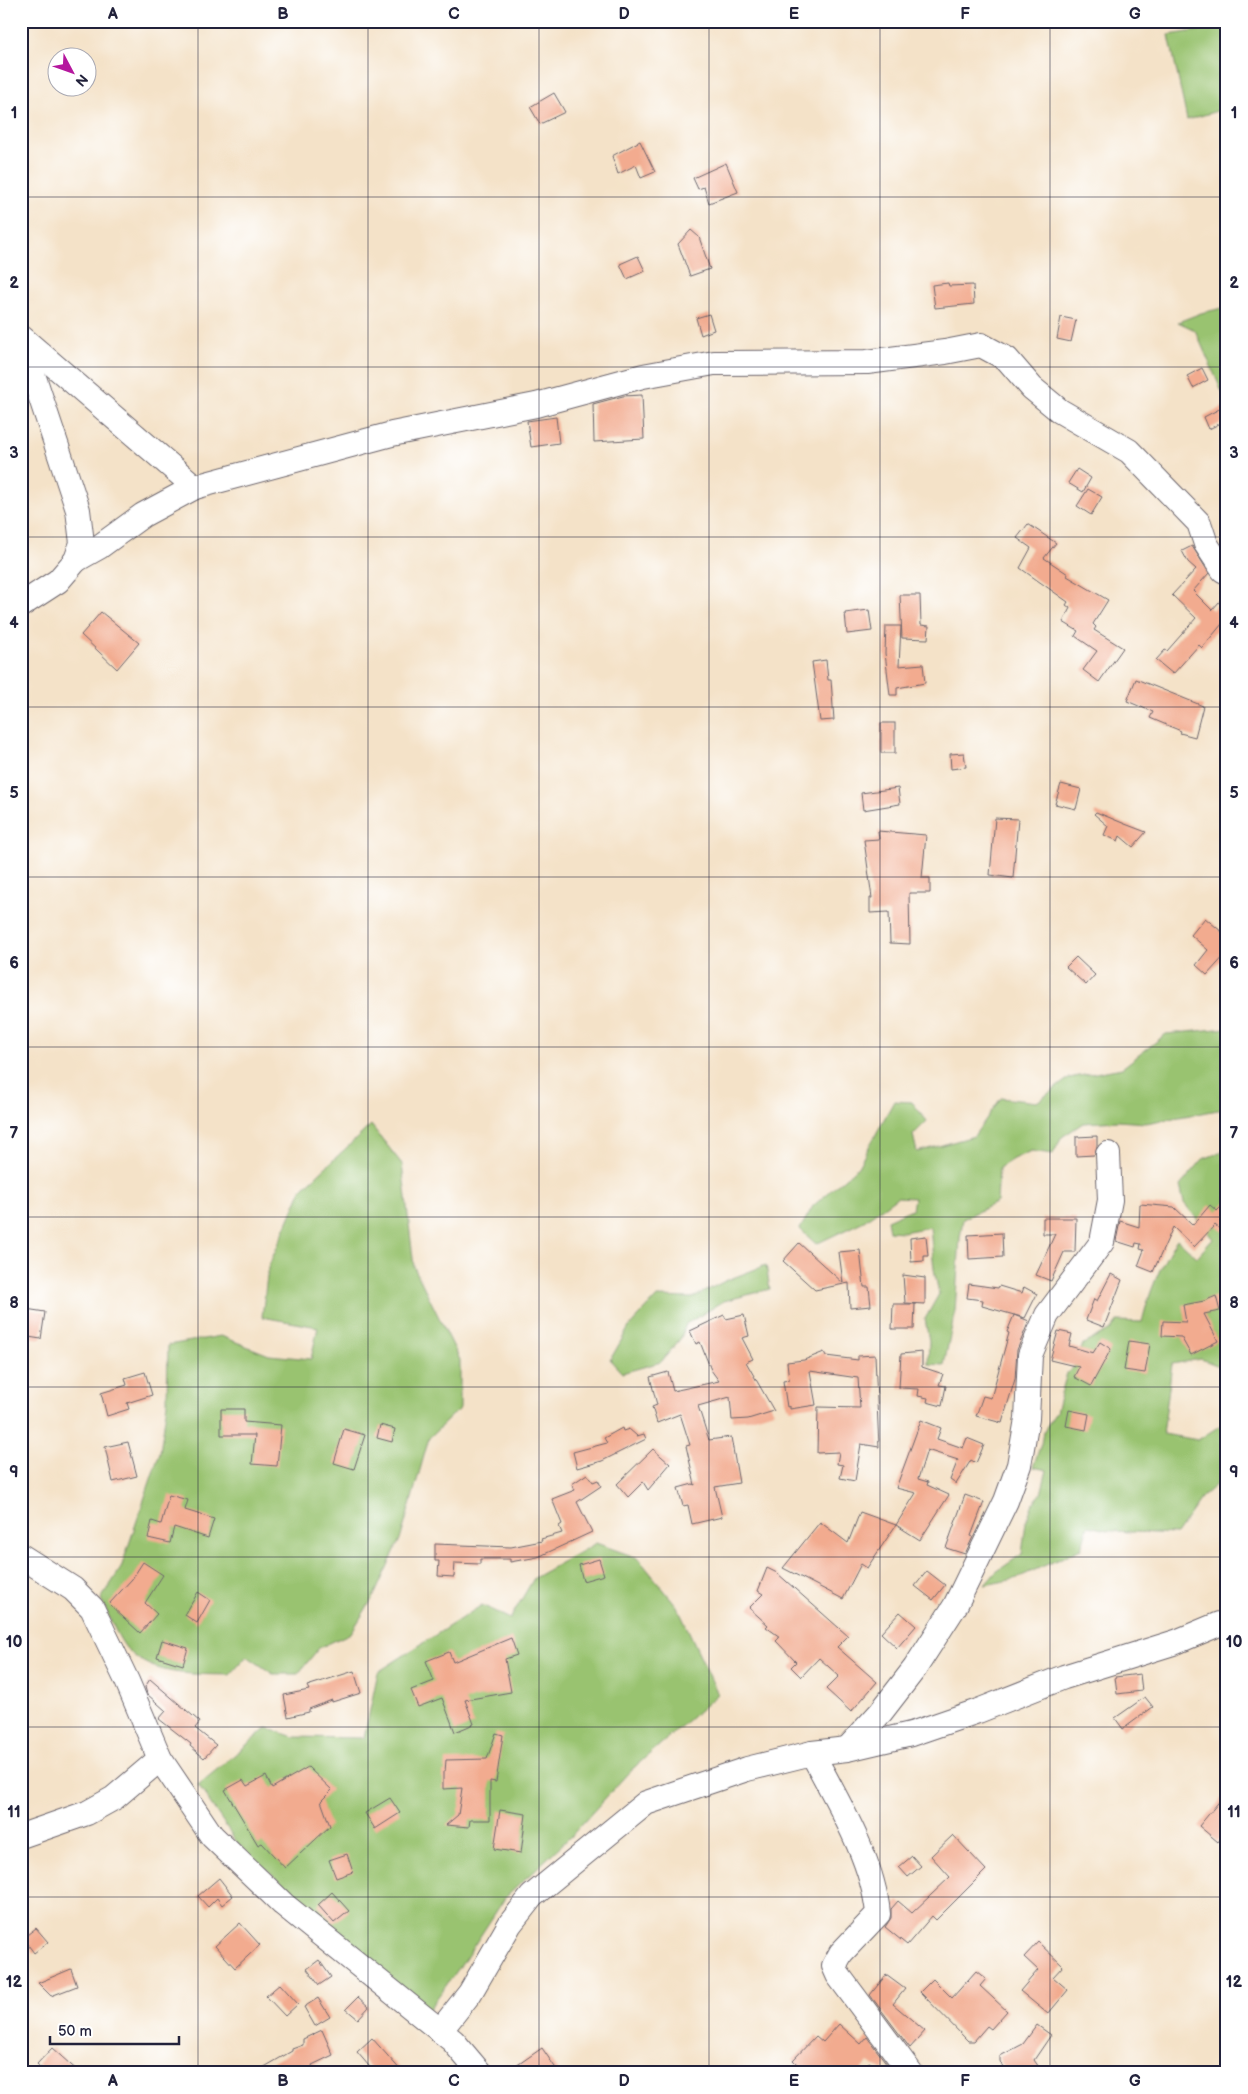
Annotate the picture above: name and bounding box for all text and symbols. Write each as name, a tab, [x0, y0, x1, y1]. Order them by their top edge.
text: A	[107, 5, 118, 24]
text: B	[277, 5, 289, 24]
text: C	[448, 5, 460, 24]
text: D	[618, 5, 630, 24]
text: E	[789, 5, 799, 24]
text: F	[960, 5, 970, 24]
text: G	[1129, 5, 1141, 24]
north arrow	[48, 48, 98, 98]
text: N	[72, 71, 91, 90]
text: 1	[11, 104, 17, 123]
text: 1	[1231, 104, 1237, 123]
text: 2	[9, 274, 19, 293]
text: 2	[1229, 274, 1239, 293]
text: 3	[9, 444, 19, 463]
text: 3	[1229, 444, 1239, 463]
text: 4	[9, 614, 19, 633]
text: 4	[1229, 614, 1239, 633]
text: 5	[9, 784, 19, 803]
text: 5	[1229, 784, 1239, 803]
text: 6	[9, 954, 19, 973]
text: 6	[1229, 954, 1239, 973]
text: 7	[10, 1124, 19, 1143]
text: 7	[1230, 1124, 1239, 1143]
text: 8	[9, 1294, 19, 1313]
text: 8	[1229, 1294, 1239, 1313]
text: 9	[9, 1463, 19, 1482]
text: 9	[1229, 1463, 1239, 1482]
text: 10	[6, 1633, 22, 1652]
text: 10	[1226, 1633, 1242, 1652]
text: 11	[7, 1803, 21, 1822]
text: 11	[1227, 1803, 1241, 1822]
text: 12	[6, 1973, 23, 1992]
text: 12	[1226, 1973, 1243, 1992]
scale bar	[50, 2014, 179, 2046]
text: 50 m	[58, 2022, 92, 2041]
text: A	[107, 2072, 118, 2091]
text: B	[277, 2072, 289, 2091]
text: C	[448, 2072, 460, 2091]
text: D	[618, 2072, 630, 2091]
text: E	[789, 2072, 799, 2091]
text: F	[960, 2072, 970, 2091]
text: G	[1129, 2072, 1141, 2091]

